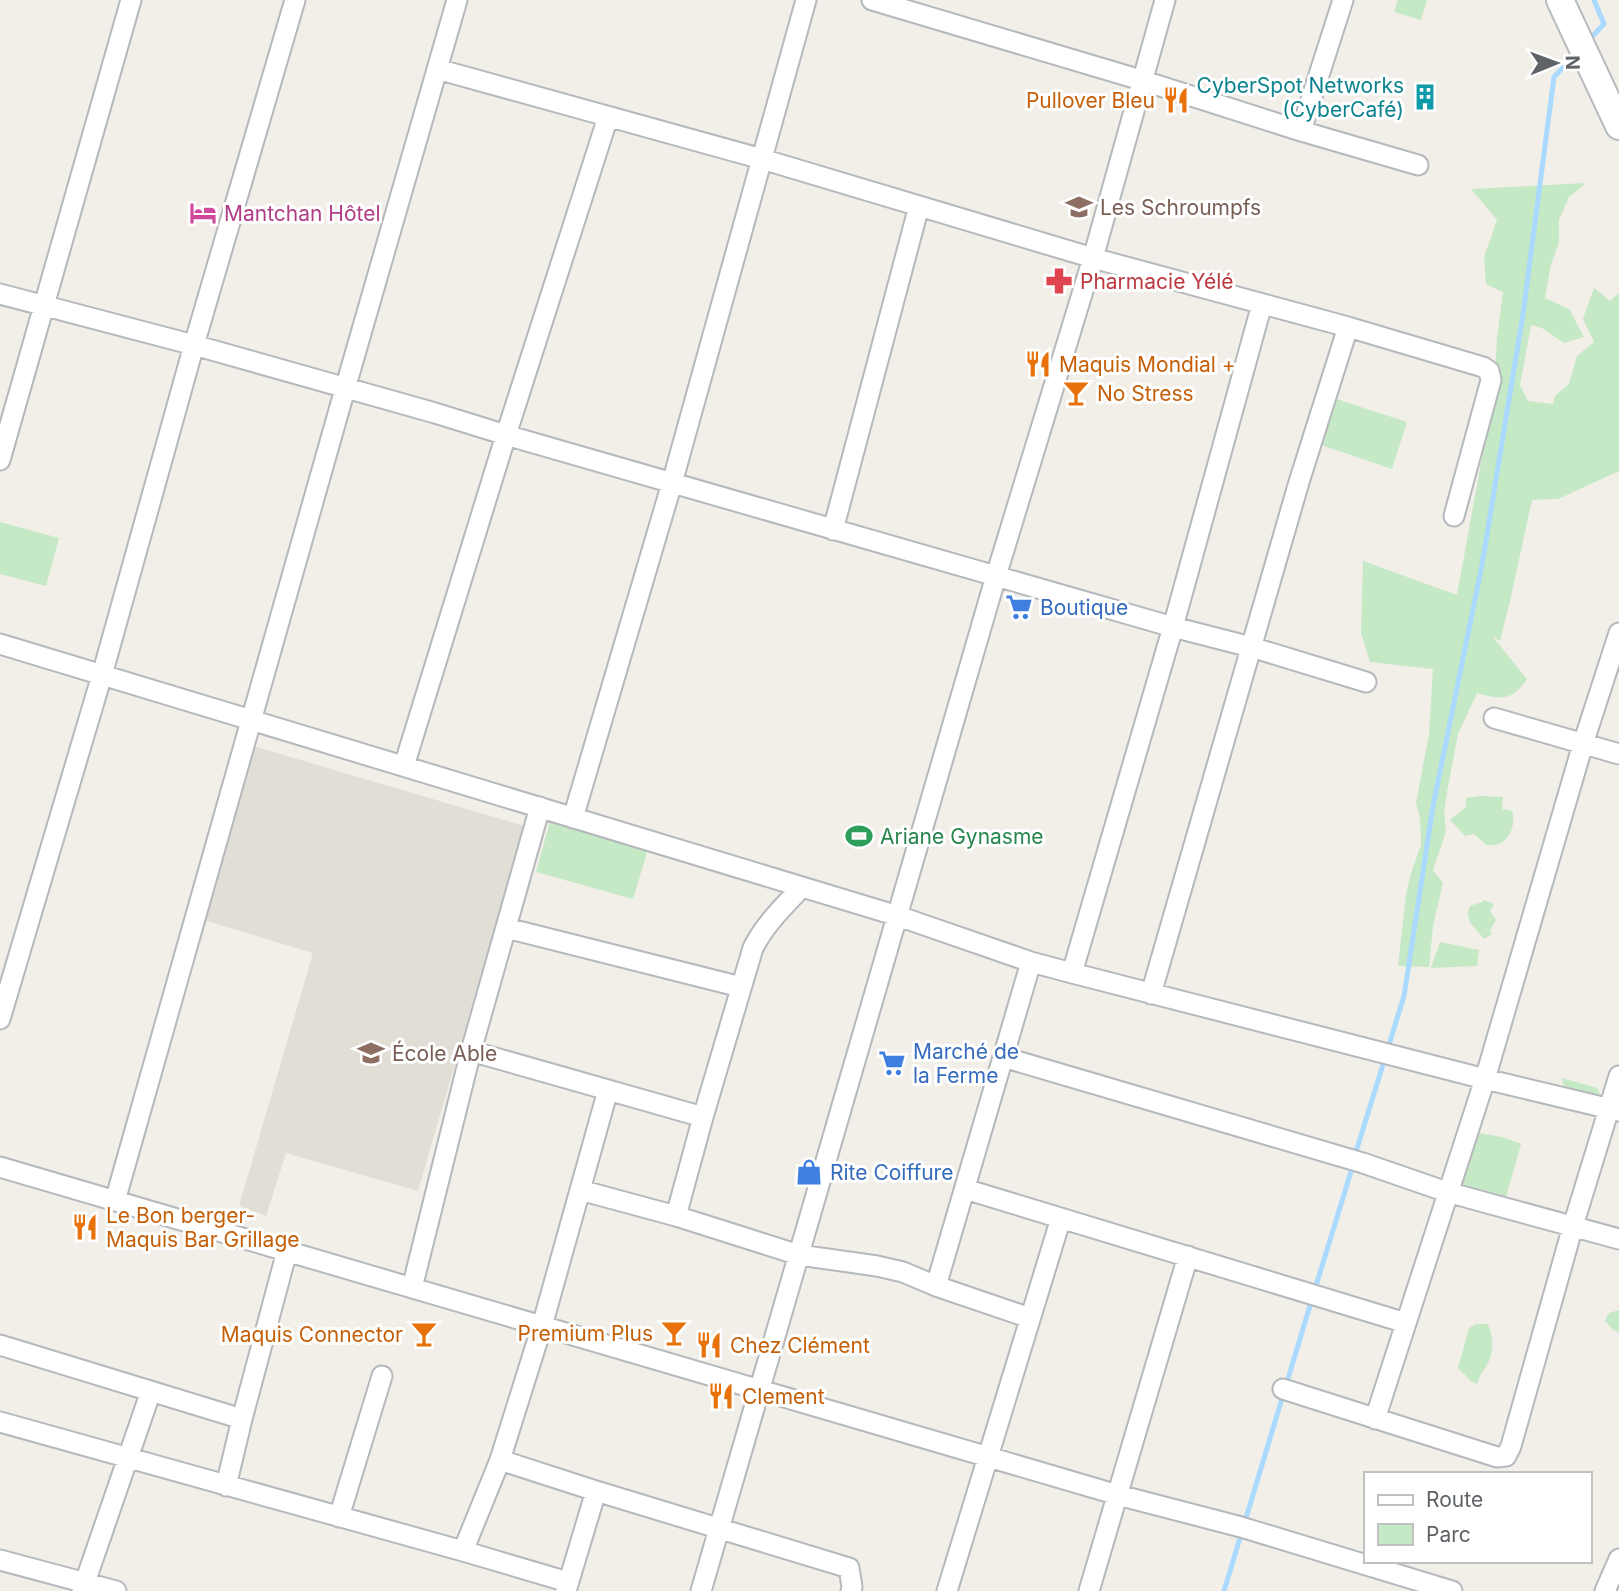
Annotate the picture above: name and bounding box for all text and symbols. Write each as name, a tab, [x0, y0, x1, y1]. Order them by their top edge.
north arrow	[1521, 28, 1591, 98]
text: N	[1561, 55, 1584, 70]
place label: CyberSpot Networks (CyberCafé)	[1197, 73, 1404, 122]
building icon: CyberSpot Networks (CyberCafé)	[1410, 82, 1440, 112]
restaurant icon: Pullover Bleu	[1161, 85, 1191, 115]
place label: Pullover Bleu	[1026, 88, 1155, 113]
school or university icon: Les Schroumpfs	[1064, 192, 1094, 222]
place label: Les Schroumpfs	[1100, 195, 1261, 220]
hotel icon: Mantchan Hôtel	[188, 198, 218, 228]
place label: Mantchan Hôtel	[224, 201, 381, 226]
pharmacy icon: Pharmacie Yélé	[1044, 266, 1074, 296]
place label: Pharmacie Yélé	[1080, 269, 1234, 294]
restaurant icon: Maquis Mondial +	[1023, 349, 1053, 379]
place label: Maquis Mondial +	[1059, 352, 1236, 377]
bar icon: No Stress	[1061, 378, 1091, 408]
place label: No Stress	[1097, 381, 1194, 406]
supermarket icon: Boutique	[1004, 592, 1034, 622]
place label: Boutique	[1040, 595, 1128, 620]
sports icon: Ariane Gynasme	[844, 821, 874, 851]
place label: Ariane Gynasme	[880, 824, 1044, 849]
school or university icon: École Able	[356, 1038, 386, 1068]
place label: Marché de la Ferme	[913, 1039, 1019, 1088]
place label: École Able	[392, 1040, 497, 1066]
supermarket icon: Marché de la Ferme	[877, 1048, 907, 1078]
shop icon: Rite Coiffure	[794, 1157, 824, 1187]
place label: Rite Coiffure	[830, 1160, 953, 1185]
place label: Le Bon berger- Maquis Bar Grillage	[106, 1203, 300, 1252]
restaurant icon: Le Bon berger- Maquis Bar Grillage	[70, 1212, 100, 1242]
bar icon: Premium Plus	[659, 1318, 689, 1348]
bar icon: Maquis Connector	[409, 1319, 439, 1349]
place label: Premium Plus	[518, 1321, 653, 1346]
place label: Maquis Connector	[221, 1322, 403, 1347]
restaurant icon: Chez Clément	[694, 1330, 724, 1360]
place label: Chez Clément	[730, 1333, 870, 1358]
restaurant icon: Clement	[706, 1381, 736, 1411]
place label: Clement	[742, 1384, 825, 1409]
legend	[1364, 1472, 1591, 1563]
text: Route	[1426, 1487, 1483, 1512]
text: Parc	[1426, 1522, 1471, 1547]

